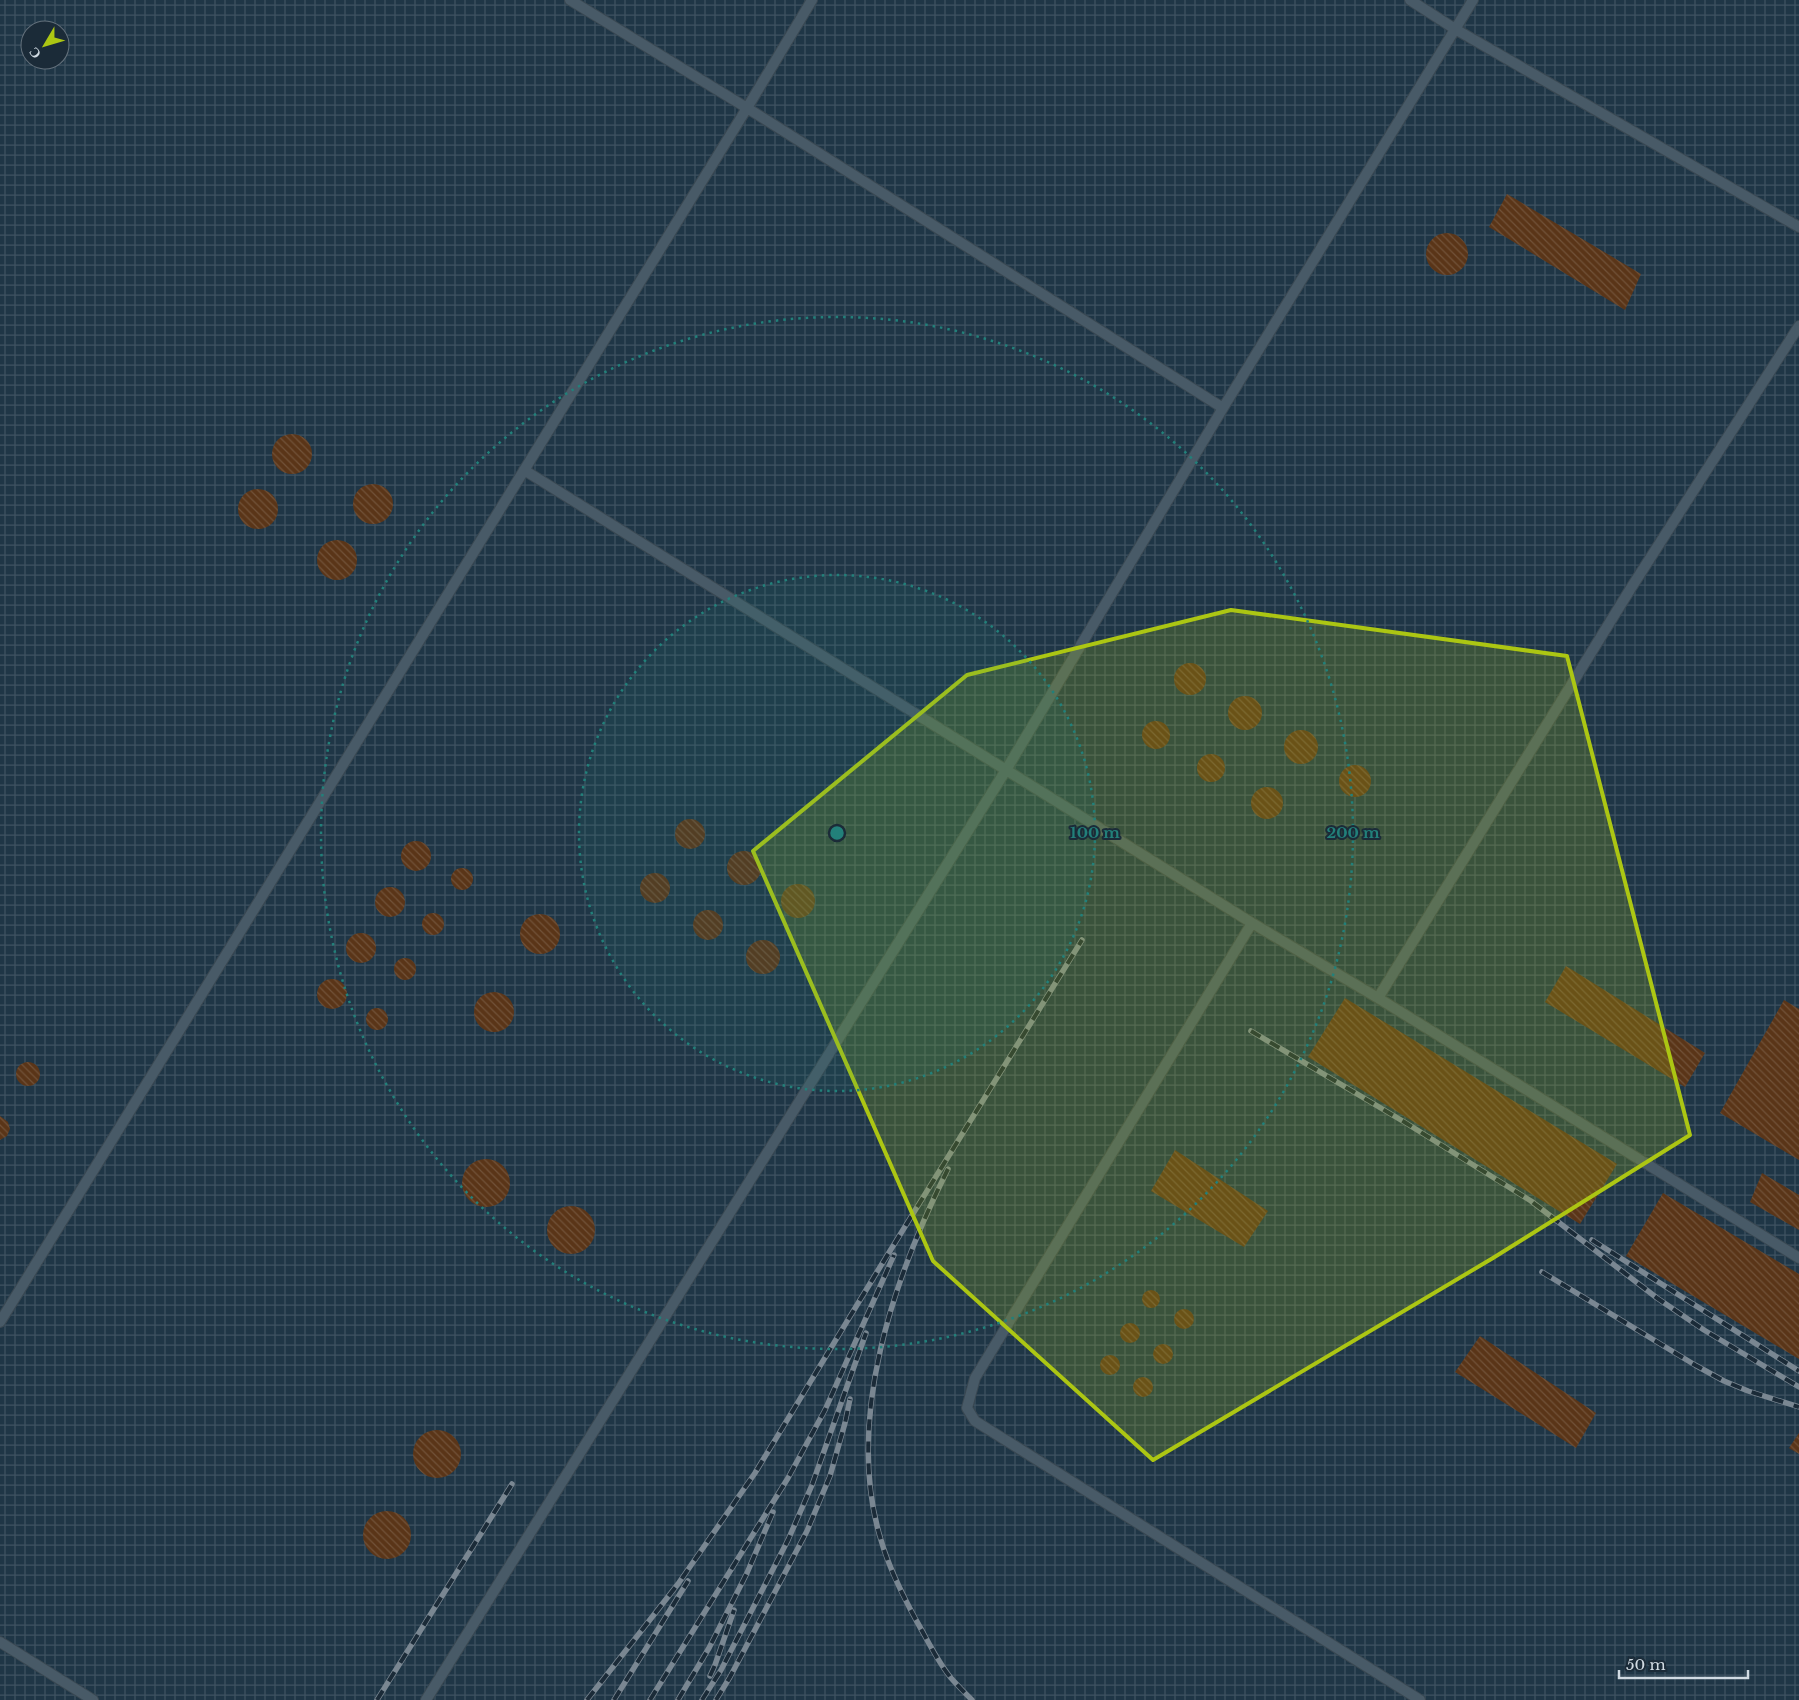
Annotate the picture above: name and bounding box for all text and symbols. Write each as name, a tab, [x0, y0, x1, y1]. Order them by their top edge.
north arrow	[20, 20, 70, 70]
text: С	[25, 43, 45, 63]
text: 100 m	[1070, 823, 1120, 842]
text: 200 m	[1327, 823, 1380, 842]
centre of rings	[828, 824, 846, 842]
scale bar	[1619, 1648, 1748, 1680]
text: 50 m	[1626, 1655, 1666, 1674]

